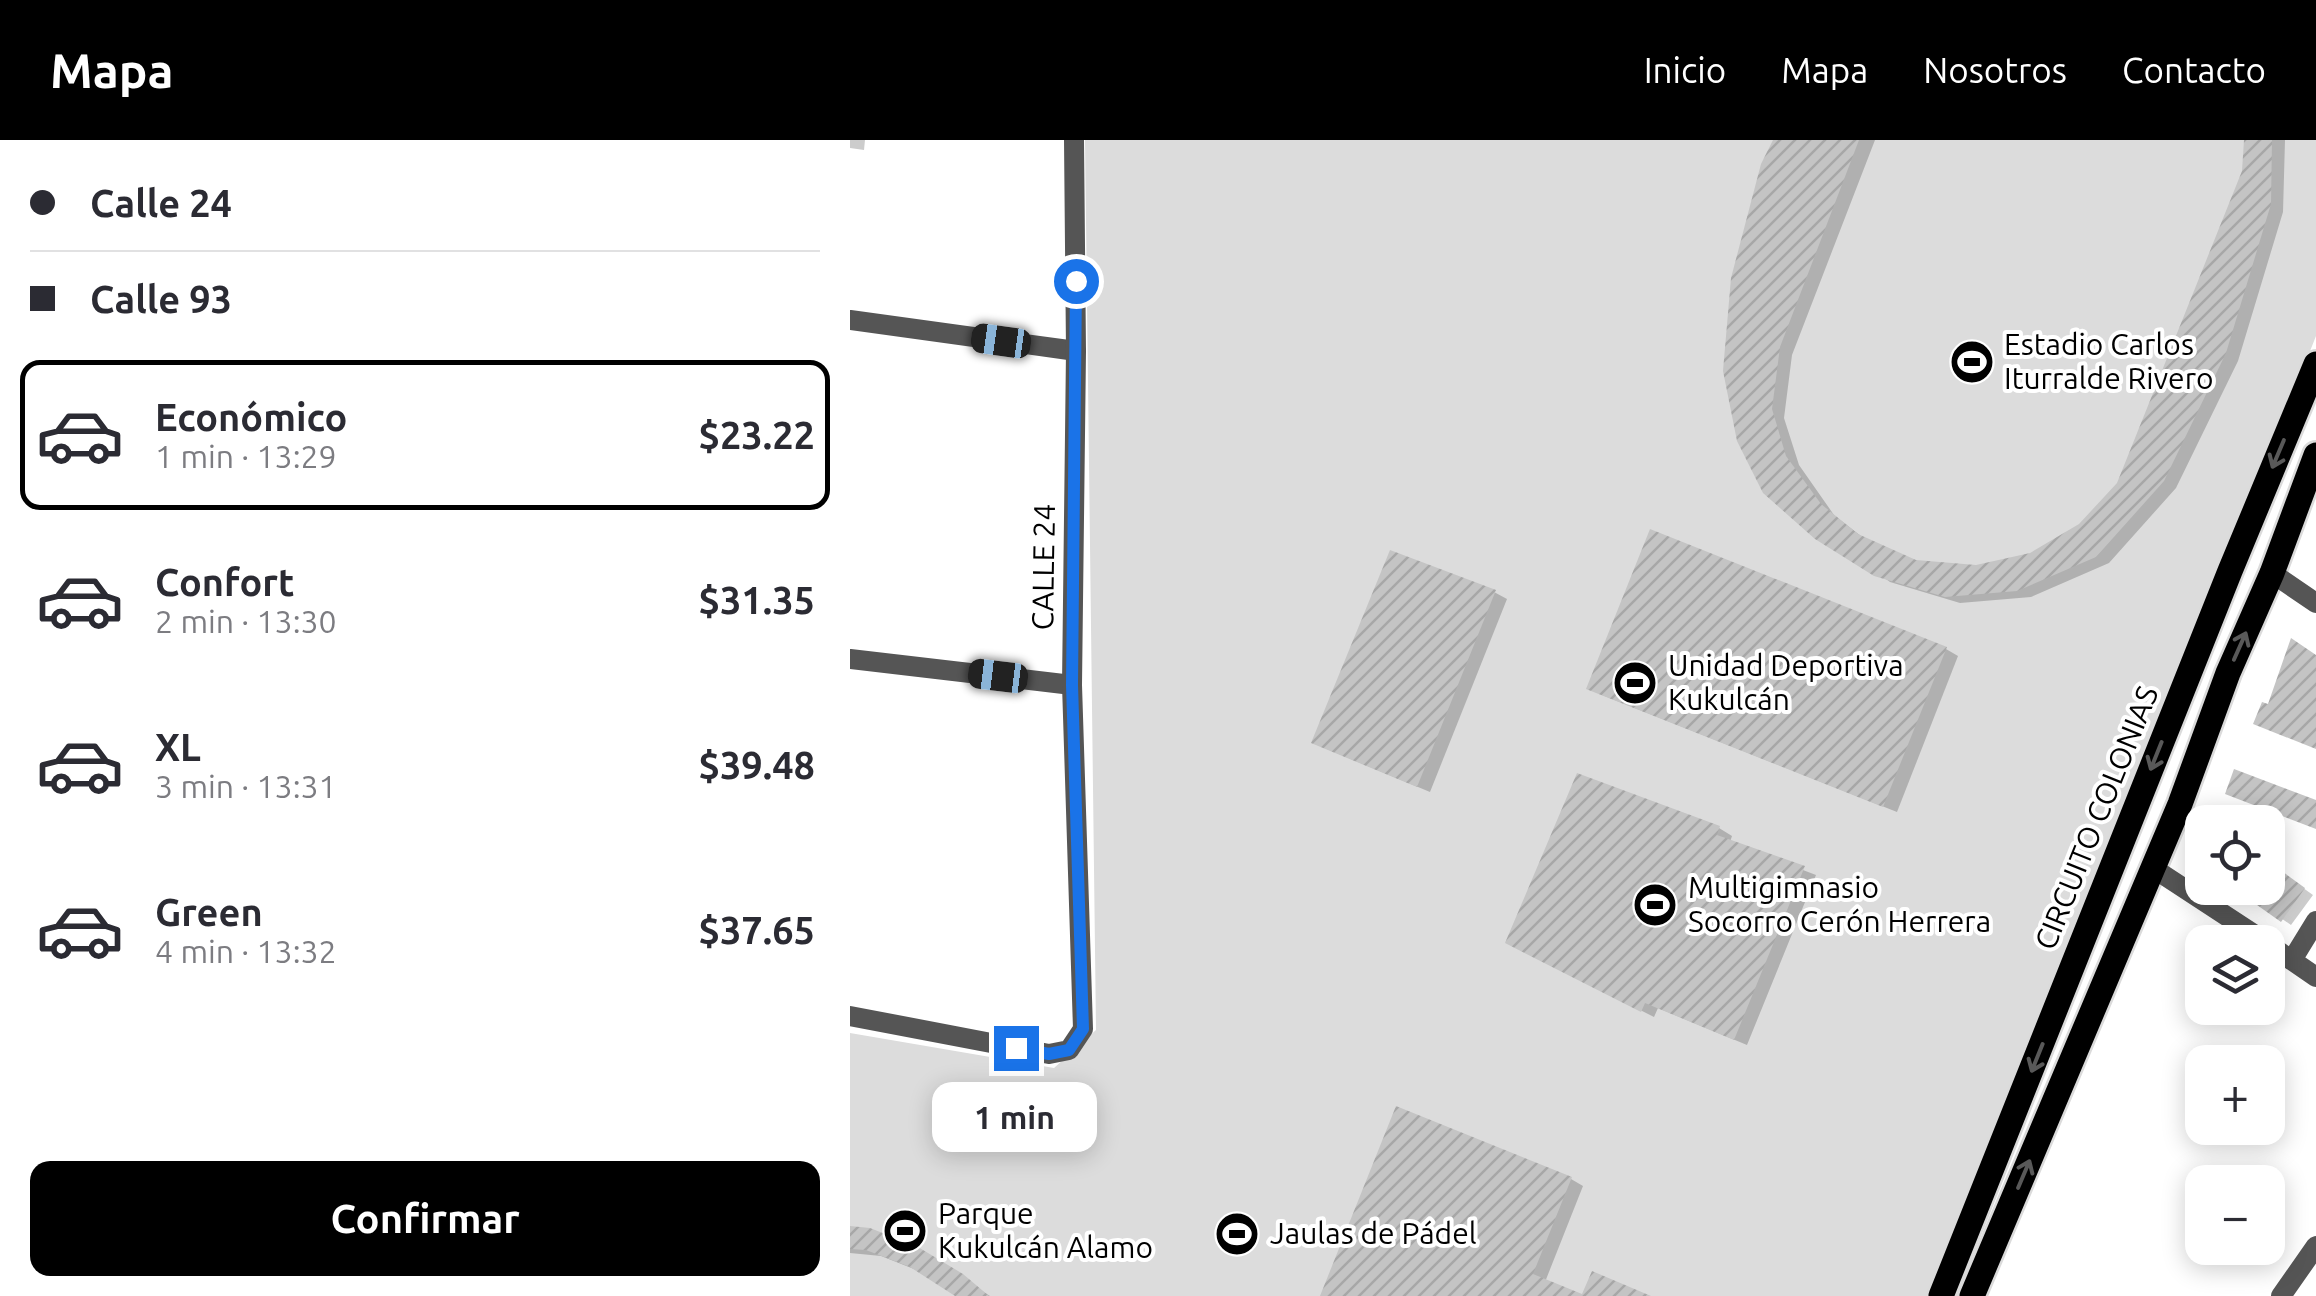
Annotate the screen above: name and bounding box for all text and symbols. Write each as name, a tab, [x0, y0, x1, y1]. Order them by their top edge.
text: Mapa	[50, 43, 174, 97]
text: Inicio	[1644, 50, 1726, 90]
text: Mapa	[1781, 50, 1868, 90]
text: Nosotros	[1923, 50, 2067, 90]
text: Contacto	[2122, 50, 2266, 90]
text: Calle 24	[90, 182, 232, 224]
route start	[1054, 259, 1099, 304]
text: Calle 93	[90, 278, 232, 320]
car	[969, 322, 1033, 360]
place label: Estadio Carlos Iturralde Rivero	[2004, 327, 2214, 395]
sports icon: Estadio Carlos Iturralde Rivero	[1949, 339, 1995, 385]
icon: car	[35, 390, 125, 480]
text: Económico	[155, 396, 347, 438]
text: $23.22	[698, 414, 815, 456]
text: 1 min · 13:29	[155, 438, 337, 474]
one-way arrow	[2268, 439, 2286, 469]
street label: CALLE 24	[1025, 503, 1061, 631]
icon: car	[35, 555, 125, 645]
text: Confort	[155, 561, 294, 603]
text: $31.35	[698, 579, 815, 621]
text: 2 min · 13:30	[155, 603, 337, 639]
one-way arrow	[2232, 631, 2250, 662]
place label: Unidad Deportiva Kukulcán	[1668, 648, 1904, 716]
car	[966, 657, 1030, 695]
sports icon: Unidad Deportiva Kukulcán	[1612, 660, 1658, 706]
street label: CIRCUITO COLONIAS	[2028, 681, 2164, 954]
icon: car	[35, 720, 125, 810]
text: XL	[155, 726, 201, 768]
one-way arrow	[2146, 740, 2164, 770]
text: $39.48	[698, 744, 815, 786]
text: 3 min · 13:31	[155, 768, 337, 804]
map controls	[2185, 805, 2285, 1265]
button: locate	[2185, 805, 2285, 905]
place label: Multigimnasio Socorro Cerón Herrera	[1688, 870, 1991, 938]
sports icon: Multigimnasio Socorro Cerón Herrera	[1632, 882, 1678, 928]
icon: car	[35, 885, 125, 975]
text: Green	[155, 891, 263, 933]
text: $37.65	[698, 909, 815, 951]
button: layers	[2185, 925, 2285, 1025]
text: 4 min · 13:32	[155, 933, 337, 969]
route end	[994, 1026, 1039, 1071]
one-way arrow	[2026, 1042, 2044, 1072]
button: +	[2185, 1045, 2285, 1145]
callout: 1 min	[934, 1083, 1098, 1153]
text: 1 min	[974, 1099, 1055, 1135]
one-way arrow	[2016, 1159, 2034, 1190]
button: Confirmar	[30, 1161, 820, 1276]
button: −	[2185, 1165, 2285, 1265]
place label: Parque Kukulcán Alamo	[938, 1196, 1153, 1264]
sports icon: Parque Kukulcán Alamo	[882, 1208, 928, 1254]
sports icon: Jaulas de Pádel	[1214, 1211, 1260, 1257]
place label: Jaulas de Pádel	[1270, 1216, 1477, 1250]

